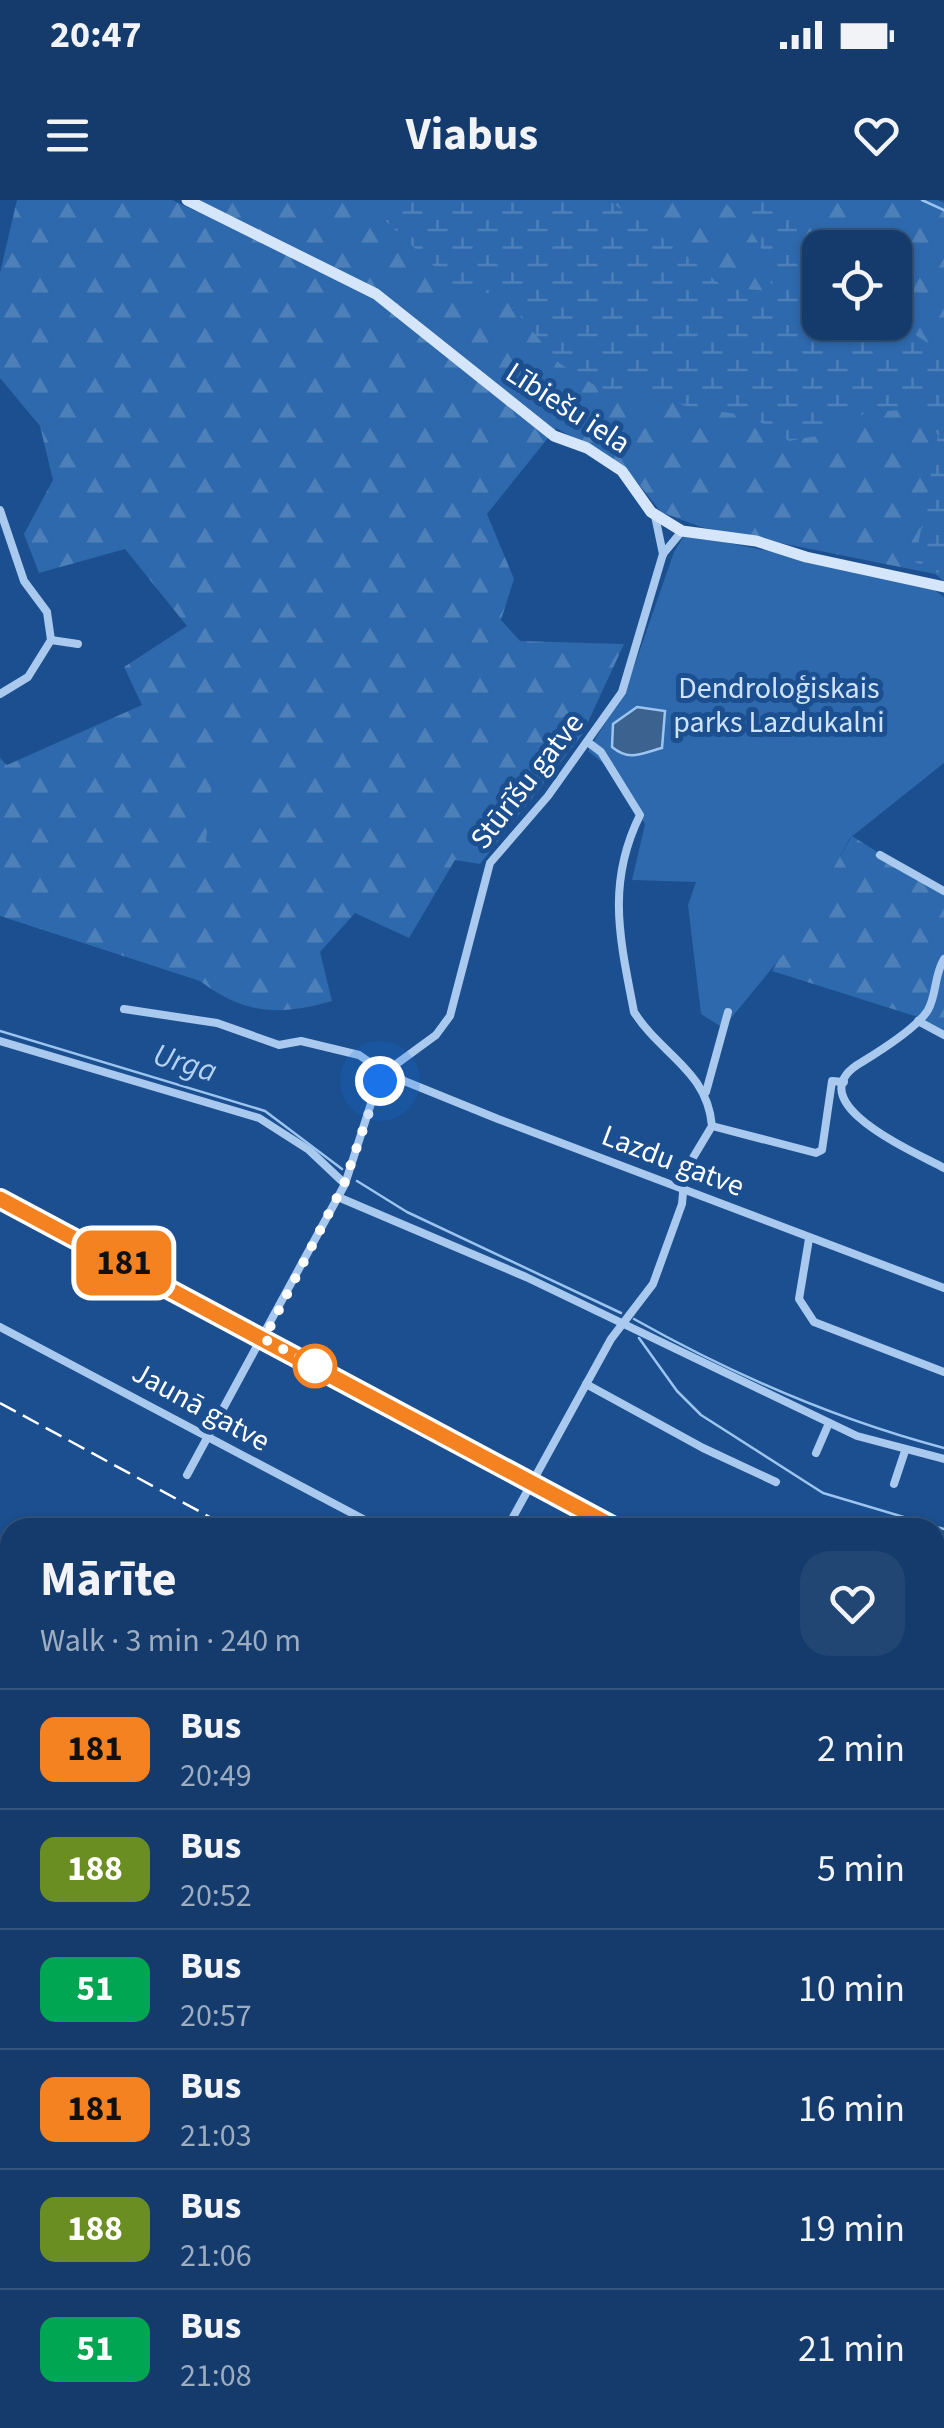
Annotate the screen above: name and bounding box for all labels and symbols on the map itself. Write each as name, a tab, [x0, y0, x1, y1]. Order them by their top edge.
street label: Lībiešu iela	[497, 352, 639, 464]
park label: Dendroloģiskais parks Lazdukalni	[673, 667, 885, 744]
street label: Stūrīšu gatve	[460, 704, 594, 858]
water label: Urga	[147, 1032, 223, 1094]
your location	[355, 1056, 405, 1106]
street label: Lazdu gatve	[596, 1114, 750, 1208]
line badge: 181	[66, 1230, 182, 1296]
unlabelled marker	[294, 1345, 336, 1387]
street label: Jaunā gatve	[124, 1351, 278, 1463]

